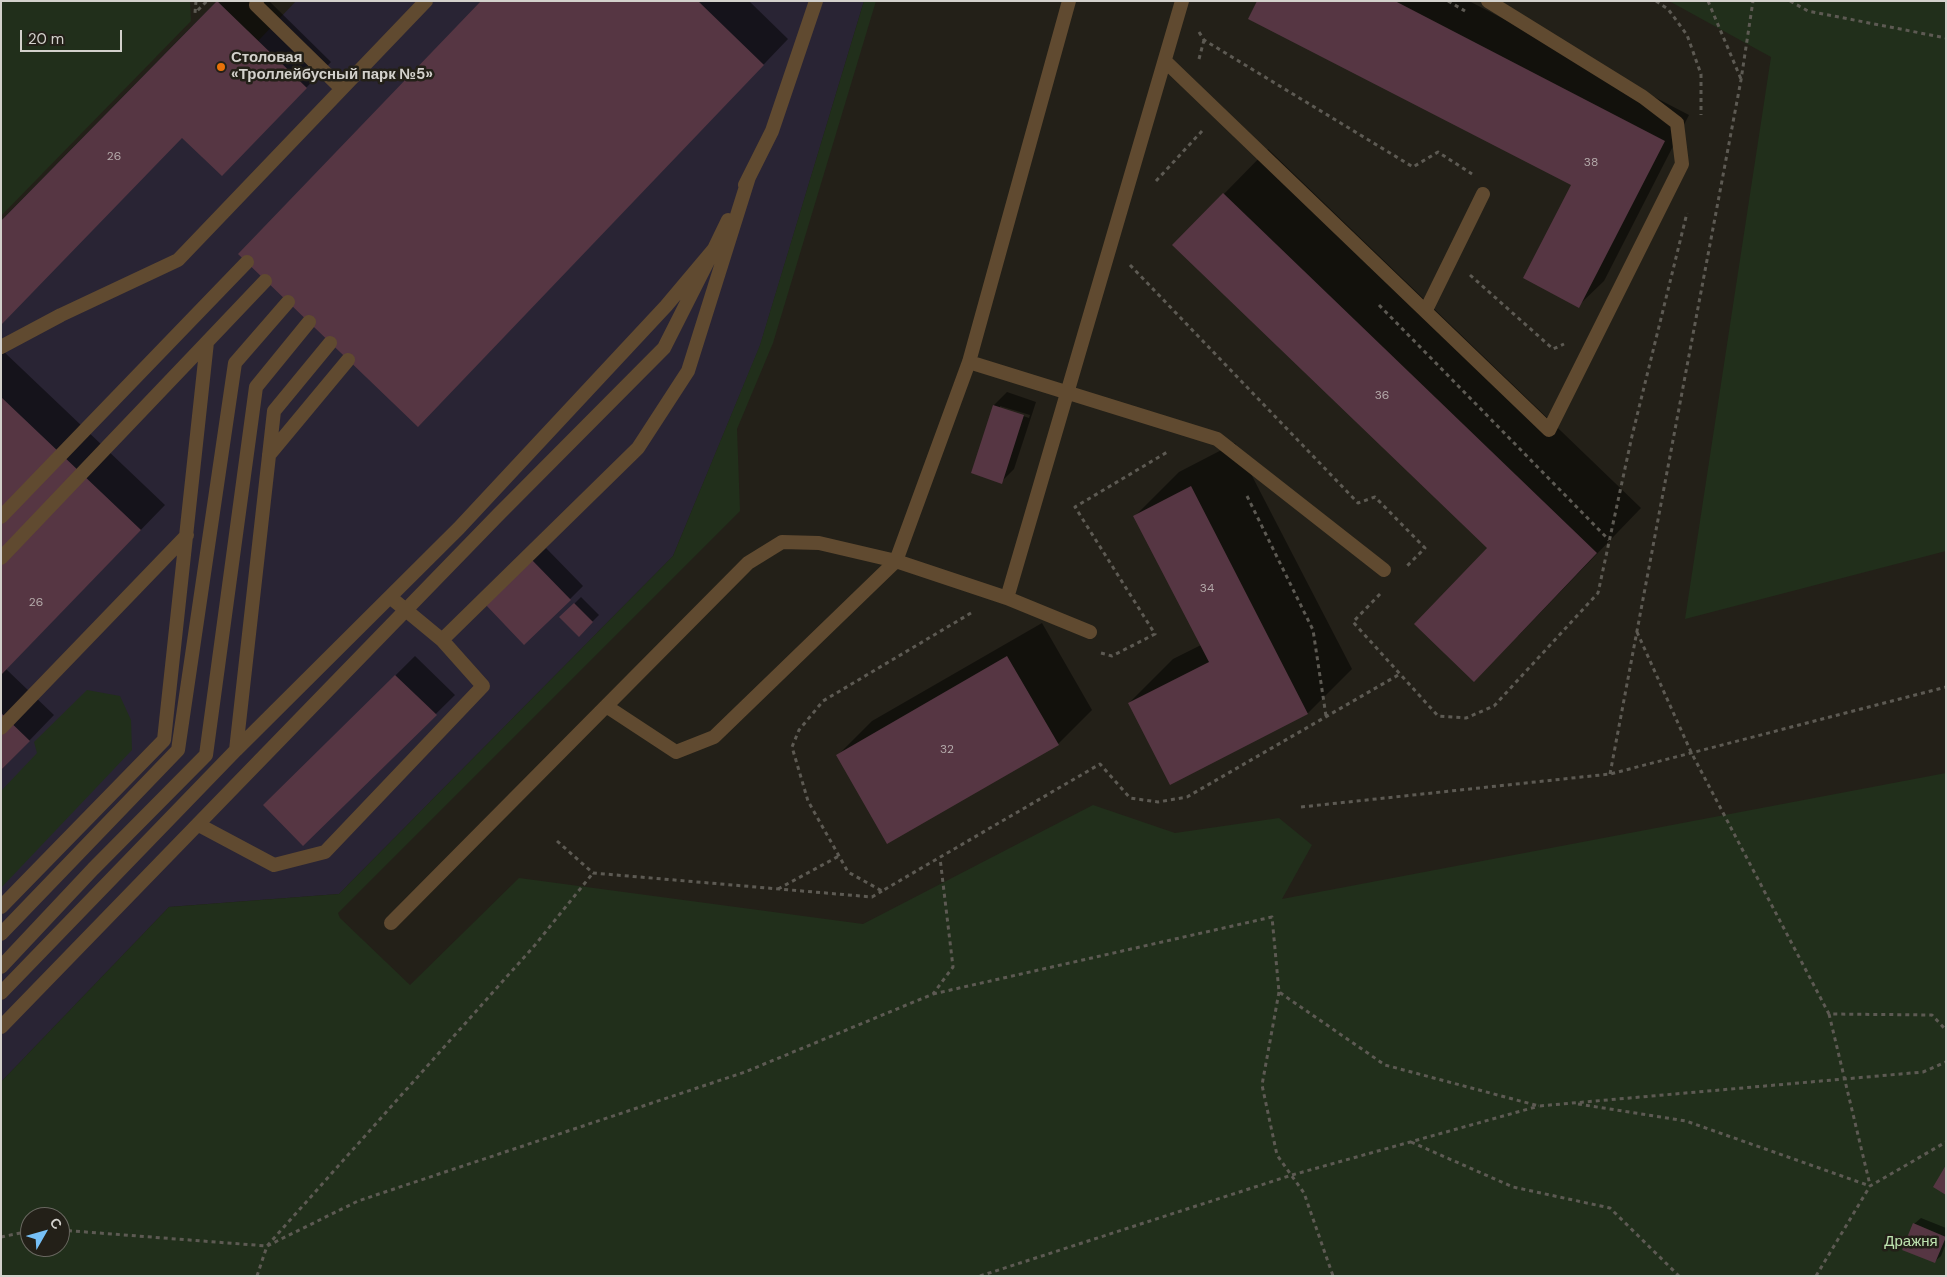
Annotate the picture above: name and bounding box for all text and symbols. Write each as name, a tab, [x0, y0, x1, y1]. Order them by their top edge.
scale bar	[22, 20, 125, 52]
text: 20 m	[28, 29, 64, 49]
place label: Столовая «Троллейбусный парк №5»	[231, 49, 433, 84]
marker: Столовая «Троллейбусный парк №5»	[215, 61, 227, 73]
house number: 26	[107, 150, 121, 164]
house number: 38	[1584, 156, 1598, 170]
house number: 36	[1375, 389, 1389, 403]
house number: 34	[1200, 582, 1214, 596]
house number: 26	[29, 596, 43, 610]
house number: 32	[940, 743, 954, 757]
north arrow	[20, 1207, 70, 1257]
text: С	[46, 1214, 66, 1233]
park label: Дражня	[1884, 1233, 1938, 1251]

